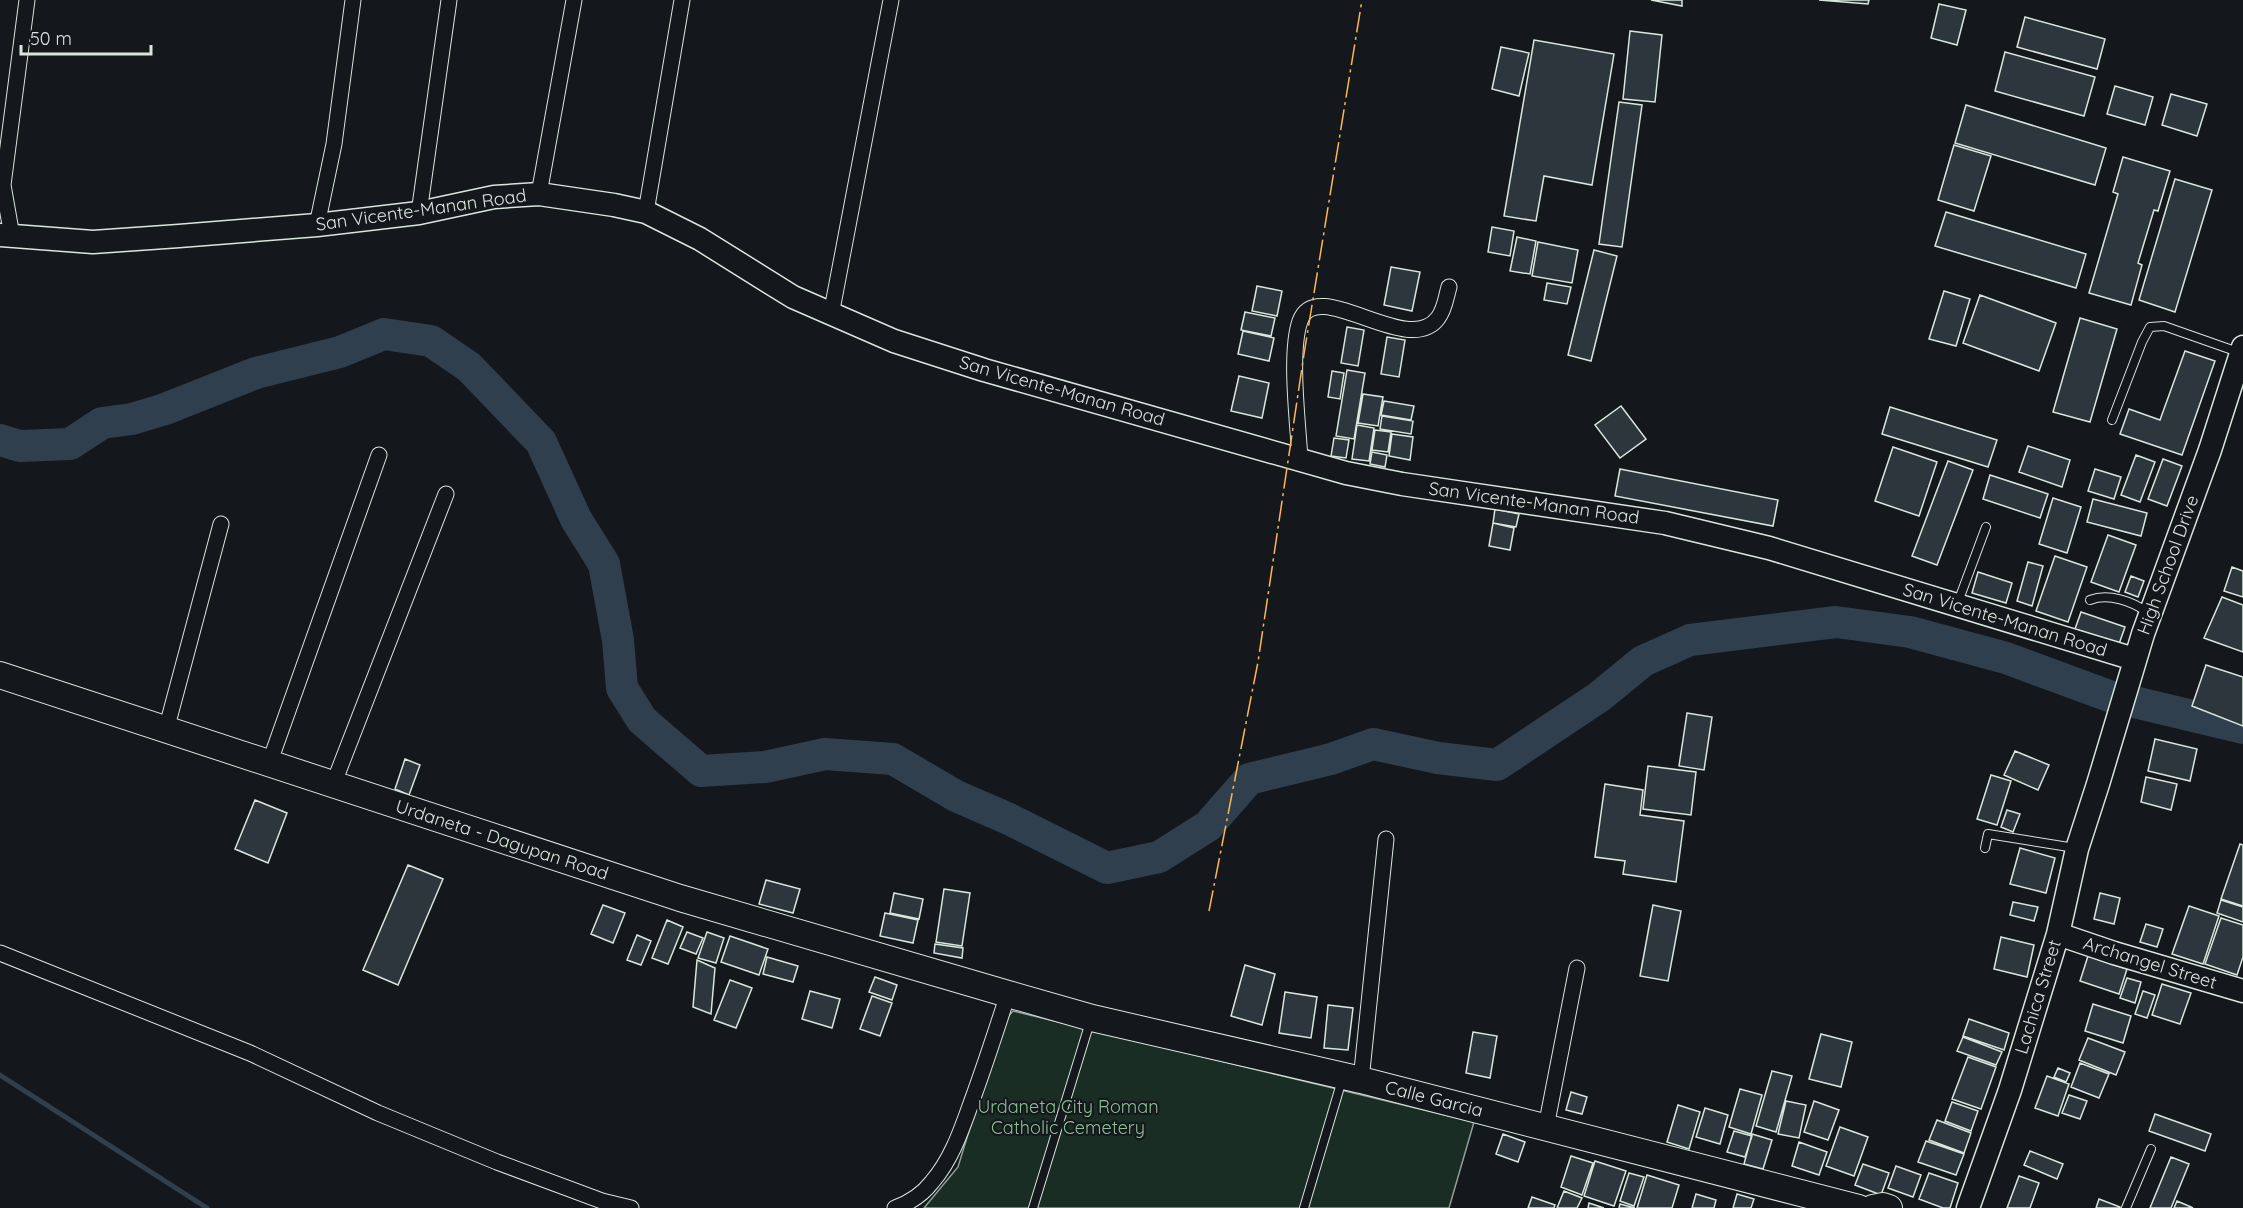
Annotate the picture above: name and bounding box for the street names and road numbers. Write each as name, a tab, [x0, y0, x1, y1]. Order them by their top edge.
street label: San Vicente-Manan Road	[314, 183, 528, 236]
street label: San Vicente-Manan Road	[957, 350, 1167, 431]
street label: San Vicente-Manan Road	[1427, 476, 1641, 529]
street label: High School Drive	[2132, 492, 2203, 638]
street label: San Vicente-Manan Road	[1900, 577, 2110, 662]
street label: Urdaneta - Dagupan Road	[393, 794, 612, 885]
street label: Archangel Street	[2081, 931, 2220, 994]
street label: Lachica Street	[2009, 937, 2066, 1057]
street label: Calle Garcia	[1383, 1075, 1485, 1122]

